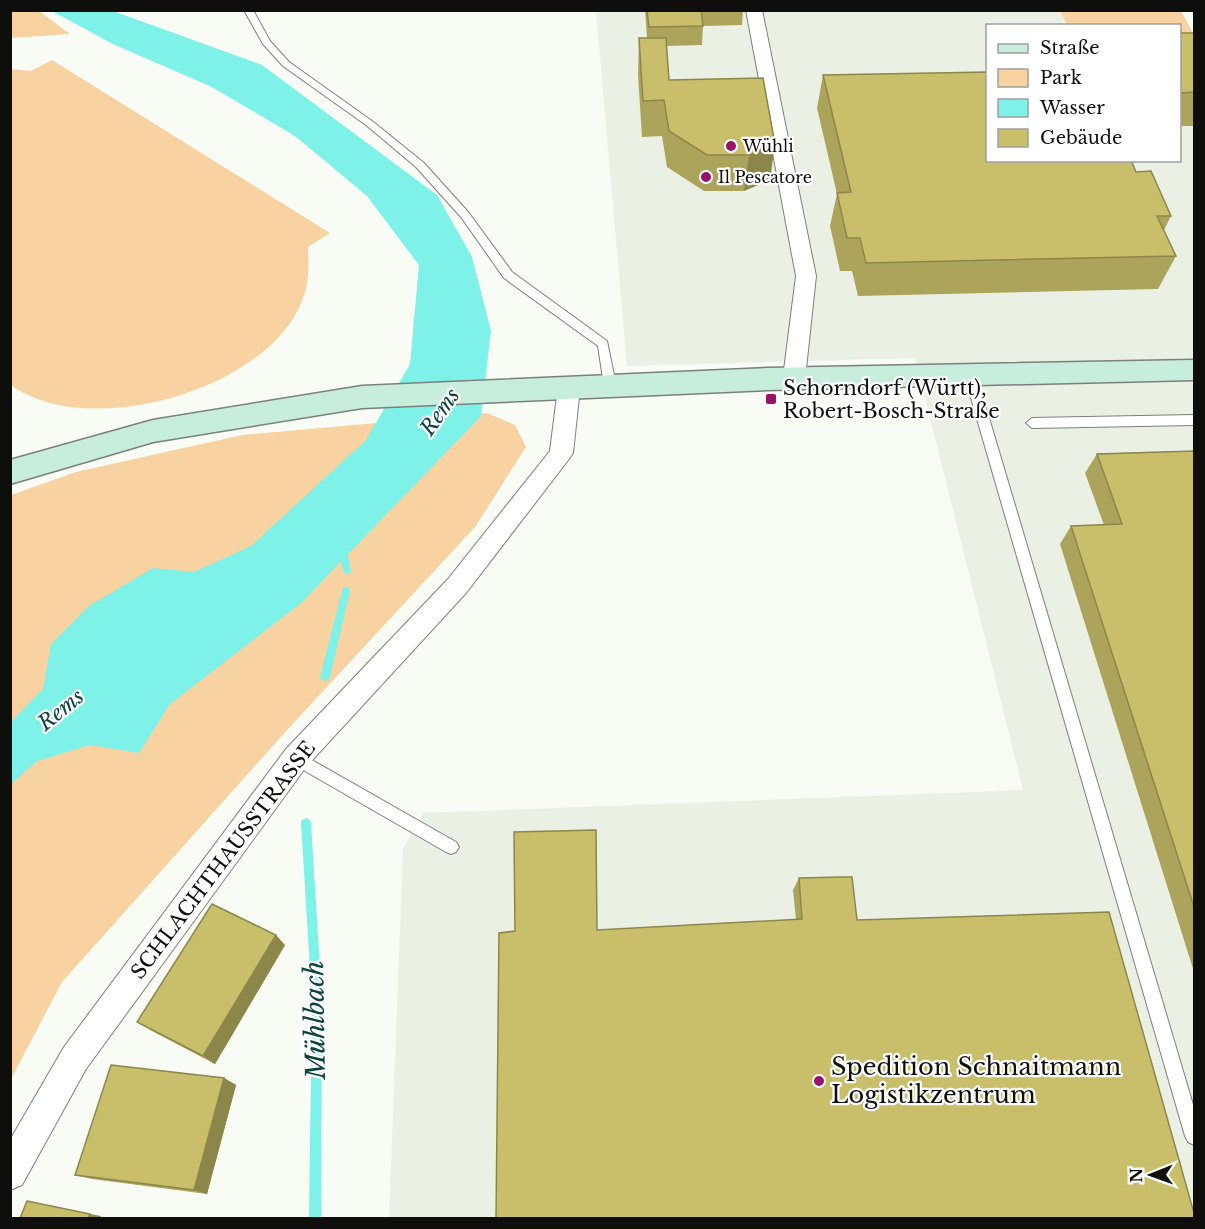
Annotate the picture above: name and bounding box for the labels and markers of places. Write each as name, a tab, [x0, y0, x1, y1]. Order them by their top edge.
place label: Wühli	[742, 136, 794, 156]
marker: Wühli	[724, 139, 738, 153]
place label: Il Pescatore	[718, 167, 812, 187]
marker: Il Pescatore	[699, 170, 713, 184]
place label: Schorndorf (Württ), Robert-Bosch-Straße	[783, 376, 1000, 423]
marker: Schorndorf (Württ), Robert-Bosch-Straße	[764, 392, 778, 406]
place label: Spedition Schnaitmann Logistikzentrum	[831, 1052, 1121, 1109]
marker: Spedition Schnaitmann Logistikzentrum	[812, 1074, 826, 1088]

